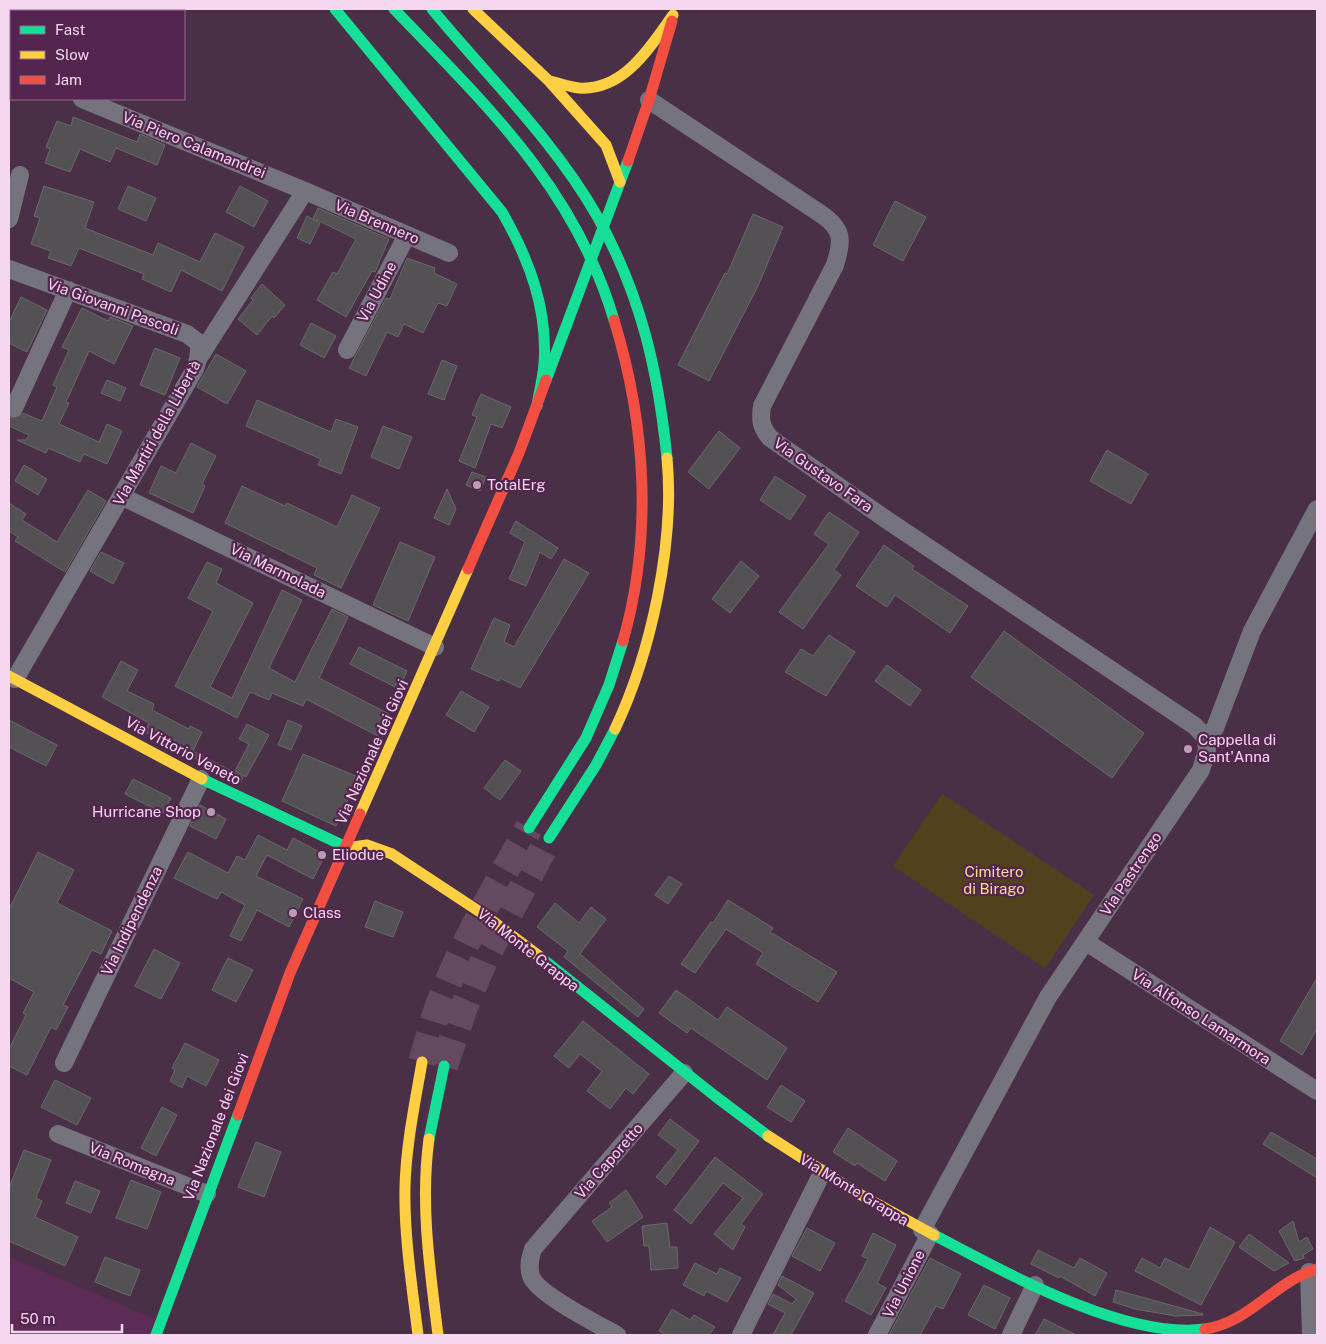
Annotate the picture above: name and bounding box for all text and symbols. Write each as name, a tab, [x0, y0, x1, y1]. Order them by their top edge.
legend	[10, 10, 185, 100]
text: Fast	[55, 21, 85, 38]
text: Slow	[55, 46, 90, 63]
text: Jam	[55, 71, 82, 88]
street label: Via Piero Calamandrei	[120, 108, 269, 181]
street label: Via Brennero	[332, 196, 422, 247]
street label: Via Udine	[353, 259, 400, 325]
street label: Via Giovanni Pascoli	[45, 275, 181, 338]
street label: Via Martiri della Libertà	[110, 357, 204, 508]
street label: Via Gustavo Fara	[770, 434, 876, 515]
place label: TotalErg	[487, 476, 546, 493]
marker: TotalErg	[471, 479, 483, 491]
street label: Via Marmolada	[227, 540, 329, 601]
street label: Via Nazionale dei Giovi	[332, 677, 411, 827]
street label: Via Vittorio Veneto	[123, 713, 244, 788]
place label: Cappella di Sant'Anna	[1198, 731, 1276, 765]
marker: Cappella di Sant'Anna	[1182, 743, 1194, 755]
place label: Hurricane Shop	[92, 803, 201, 820]
marker: Hurricane Shop	[205, 806, 217, 818]
street label: Via Pastrengo	[1096, 829, 1165, 919]
place label: Eliodue	[332, 846, 384, 863]
marker: Eliodue	[316, 849, 328, 861]
street label: Via Indipendenza	[98, 863, 165, 978]
park label: Cimitero di Birago	[963, 863, 1025, 897]
place label: Class	[303, 904, 341, 921]
street label: Via Monte Grappa	[474, 905, 583, 995]
marker: Class	[287, 907, 299, 919]
street label: Via Alfonso Lamarmora	[1129, 965, 1274, 1068]
street label: Via Nazionale dei Giovi	[180, 1051, 252, 1203]
street label: Via Caporetto	[571, 1119, 646, 1202]
street label: Via Romagna	[87, 1138, 178, 1189]
street label: Via Monte Grappa	[797, 1150, 912, 1229]
street label: Via Unione	[879, 1247, 928, 1321]
scale bar	[12, 1302, 122, 1334]
text: 50 m	[20, 1310, 55, 1327]

